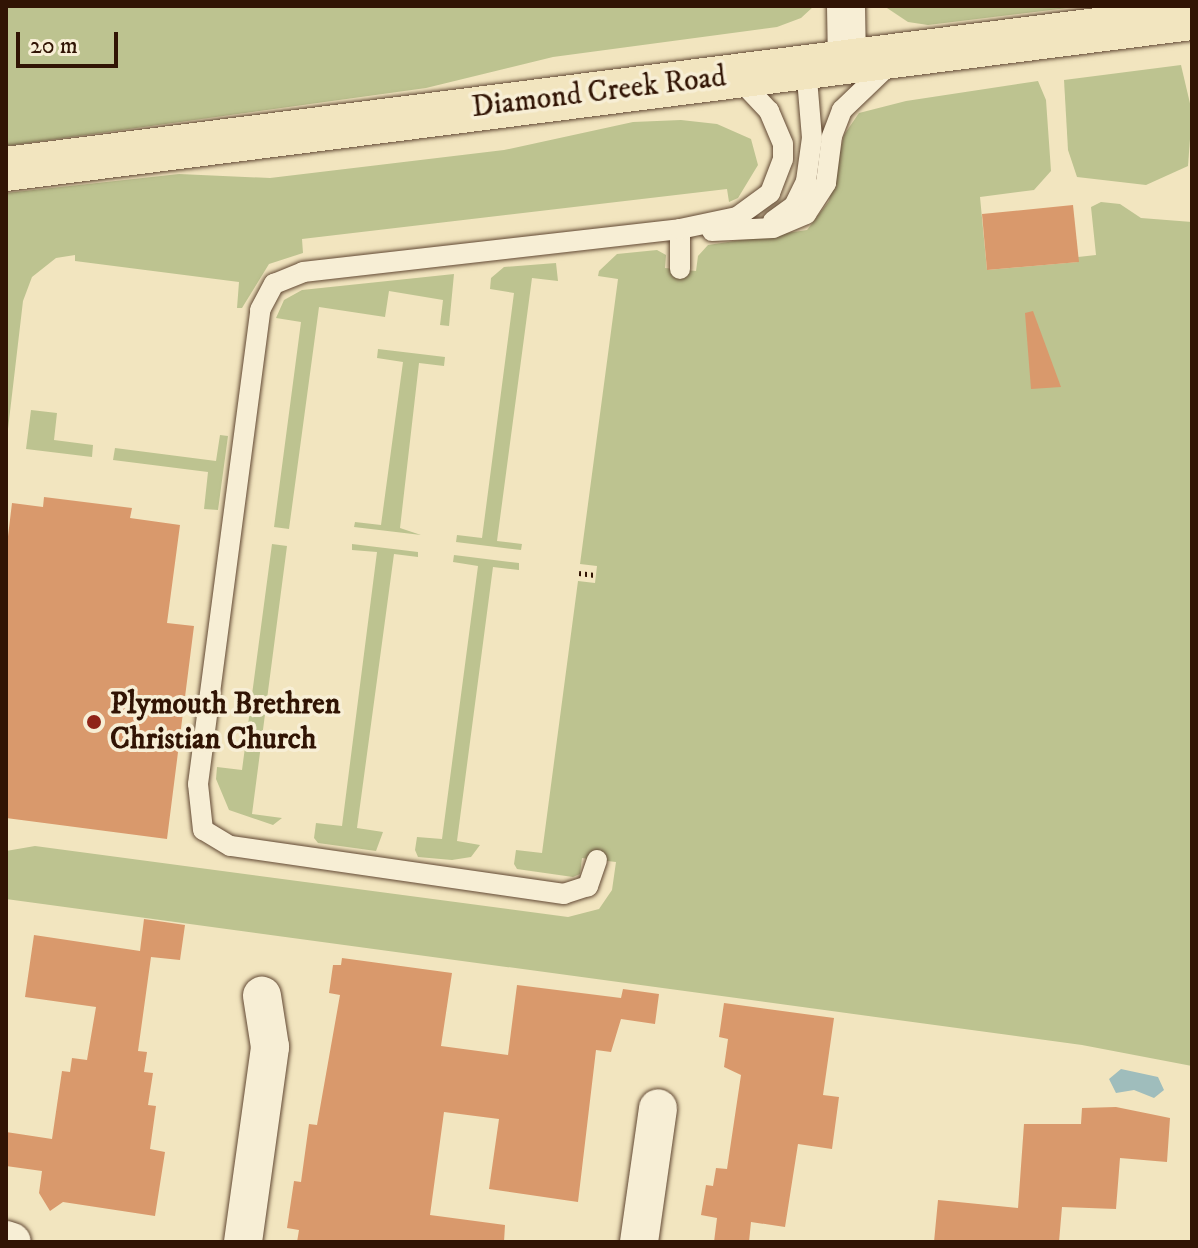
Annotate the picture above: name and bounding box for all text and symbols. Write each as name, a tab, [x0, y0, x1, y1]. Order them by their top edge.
scale bar	[20, 16, 122, 66]
text: 20 m	[30, 31, 78, 61]
street label: Diamond Creek Road	[470, 60, 728, 126]
place label: Plymouth Brethren Christian Church	[110, 687, 340, 758]
marker: Plymouth Brethren Christian Church	[85, 713, 103, 731]

